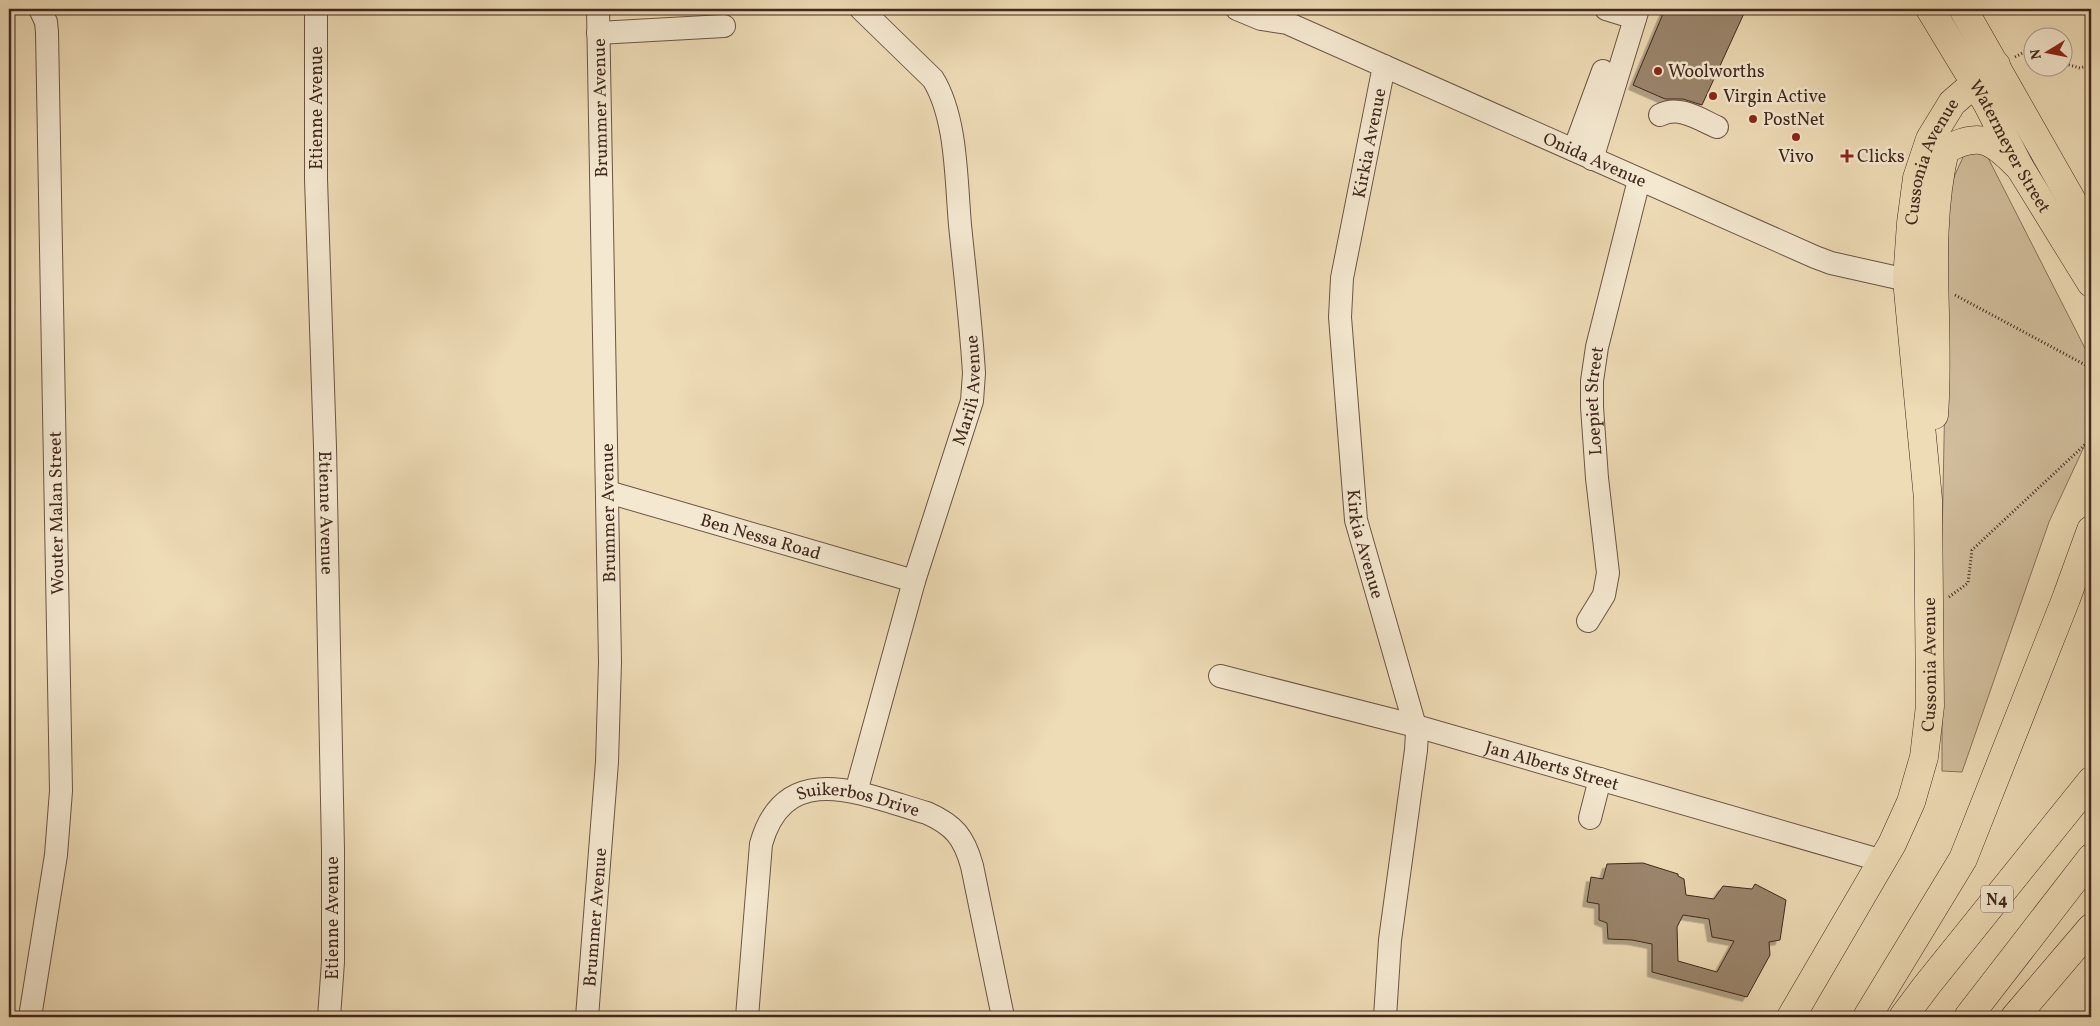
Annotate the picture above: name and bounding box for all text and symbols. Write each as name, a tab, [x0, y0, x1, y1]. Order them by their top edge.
north arrow	[2022, 28, 2072, 78]
street label: Brummer Avenue	[588, 38, 615, 178]
street label: Etienne Avenue	[305, 46, 330, 170]
text: N	[2026, 47, 2047, 61]
place label: Woolworths	[1668, 60, 1765, 85]
marker: Woolworths	[1652, 65, 1664, 77]
street label: Watermeyer Street	[1962, 76, 2056, 218]
place label: Virgin Active	[1723, 85, 1826, 110]
street label: Kirkia Avenue	[1348, 86, 1393, 201]
marker: Virgin Active	[1707, 90, 1719, 102]
street label: Cussonia Avenue	[1900, 94, 1966, 227]
place label: PostNet	[1763, 108, 1825, 133]
marker: PostNet	[1747, 113, 1759, 125]
street label: Onida Avenue	[1538, 127, 1650, 195]
marker: Vivo	[1790, 131, 1802, 143]
place label: Vivo	[1778, 145, 1814, 170]
place label: Clicks	[1857, 145, 1905, 170]
marker: Clicks	[1841, 150, 1853, 162]
street label: Marili Avenue	[947, 334, 988, 449]
street label: Loepiet Street	[1581, 345, 1611, 456]
street label: Wouter Malan Street	[44, 431, 71, 595]
street label: Brummer Avenue	[596, 443, 623, 583]
street label: Etienne Avenue	[311, 451, 339, 575]
street label: Kirkia Avenue	[1340, 488, 1389, 602]
street label: Ben Nessa Road	[697, 508, 824, 567]
street label: Cussonia Avenue	[1916, 597, 1944, 733]
street label: Jan Alberts Street	[1482, 736, 1622, 798]
street label: Suikerbos Drive	[793, 778, 922, 824]
street label: Brummer Avenue	[578, 847, 614, 988]
street label: Etienne Avenue	[321, 856, 346, 980]
road number: N4	[1981, 886, 2013, 912]

